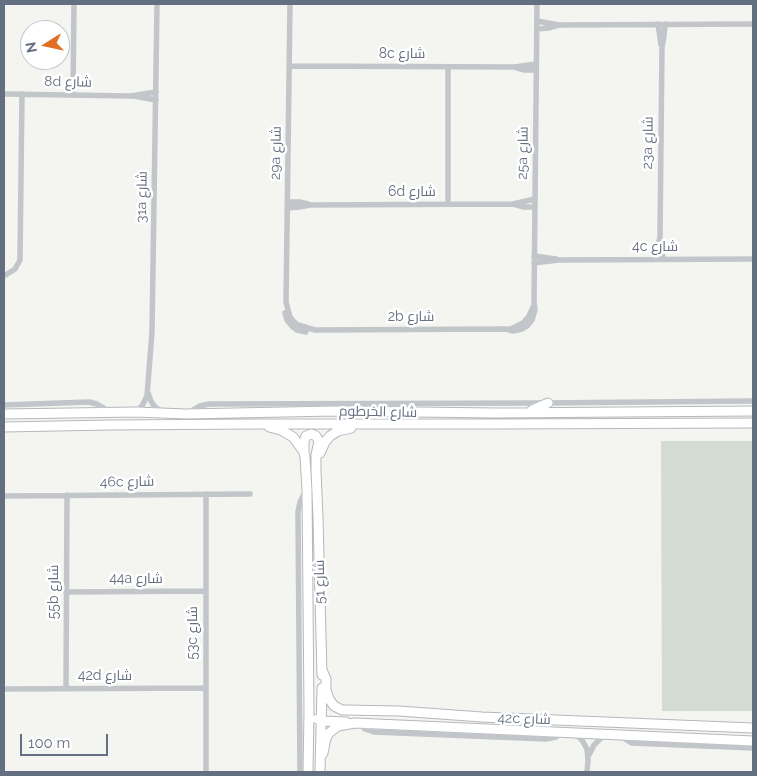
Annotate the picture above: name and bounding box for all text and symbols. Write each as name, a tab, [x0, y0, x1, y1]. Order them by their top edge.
north arrow	[20, 20, 70, 70]
text: N	[22, 41, 40, 54]
street label: 8c شارع	[379, 46, 425, 62]
street label: 8d شارع	[44, 73, 92, 91]
street label: 23a شارع	[639, 116, 657, 170]
street label: 29a شارع	[267, 126, 285, 180]
street label: 25a شارع	[514, 126, 532, 180]
street label: 31a شارع	[133, 171, 151, 223]
street label: 6d شارع	[388, 184, 436, 200]
street label: 4c شارع	[632, 239, 678, 255]
street label: 2b شارع	[388, 309, 434, 325]
street label: شارع الخرطوم	[339, 403, 417, 421]
street label: 46c شارع	[100, 473, 154, 491]
street label: شارع 51	[311, 560, 329, 604]
street label: 55b شارع	[46, 565, 62, 619]
street label: 44a شارع	[109, 571, 163, 587]
street label: 53c شارع	[185, 606, 201, 660]
street label: 42d شارع	[78, 668, 132, 684]
street label: 42c شارع	[497, 710, 551, 728]
scale bar	[22, 724, 110, 756]
text: 100 m	[28, 734, 70, 752]

